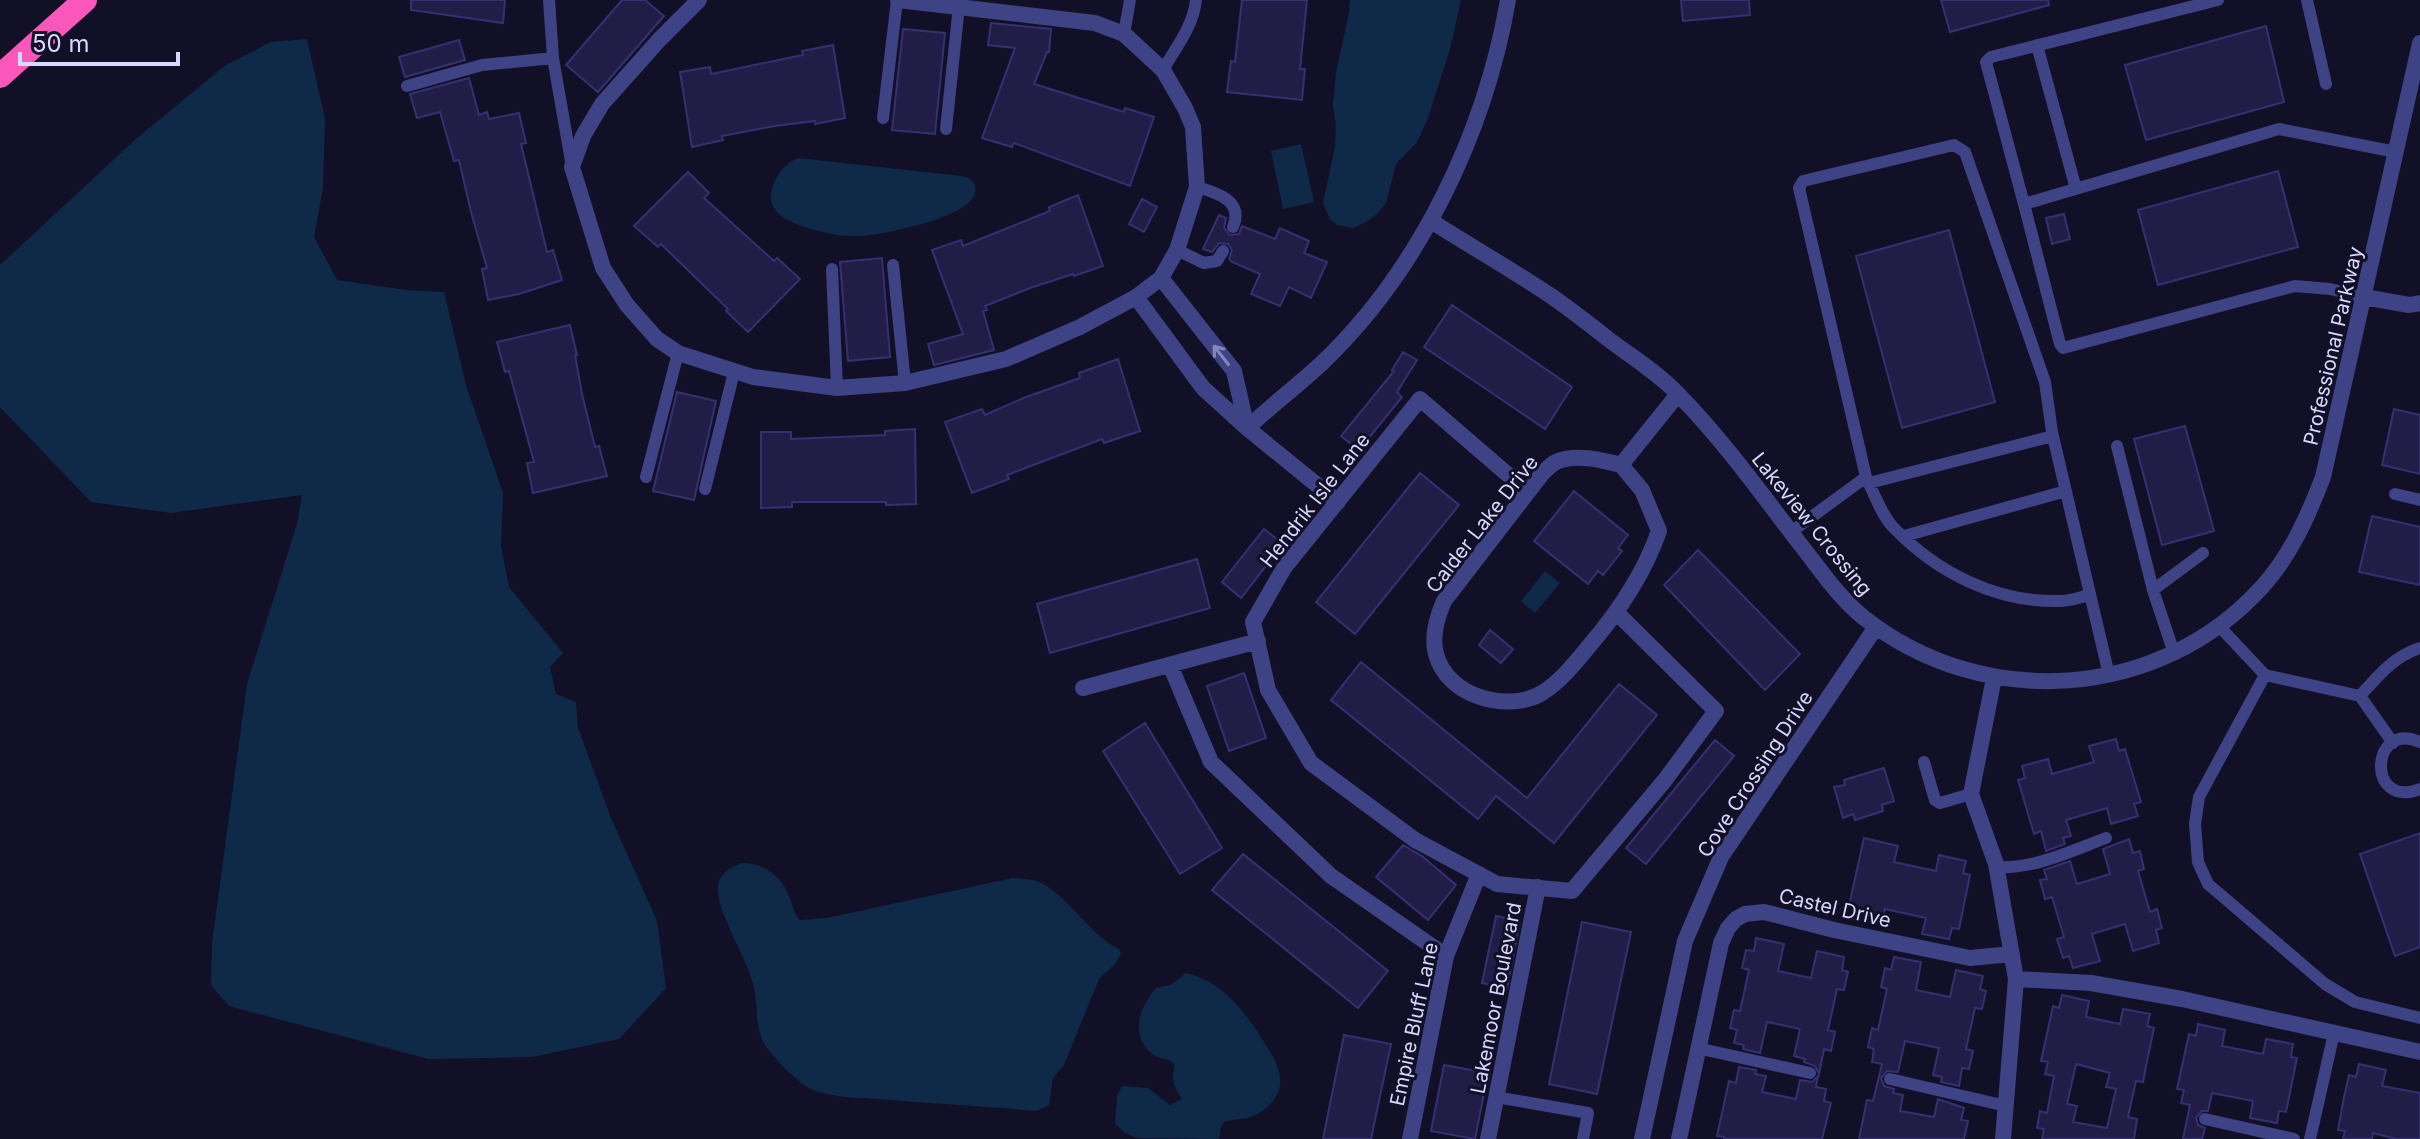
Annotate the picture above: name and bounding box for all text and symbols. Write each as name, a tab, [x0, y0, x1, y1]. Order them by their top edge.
scale bar	[20, 16, 178, 66]
text: 50 m	[32, 29, 90, 58]
street label: Professional Parkway	[2298, 244, 2368, 448]
one-way arrow	[1213, 345, 1230, 366]
street label: Hendrik Isle Lane	[1255, 428, 1375, 572]
street label: Lakeview Crossing	[1747, 447, 1877, 601]
street label: Calder Lake Drive	[1421, 451, 1543, 597]
street label: Cove Crossing Drive	[1692, 686, 1818, 862]
street label: Castel Drive	[1777, 883, 1893, 933]
street label: Lakemoor Boulevard	[1466, 900, 1526, 1096]
street label: Empire Bluff Lane	[1385, 940, 1443, 1108]

